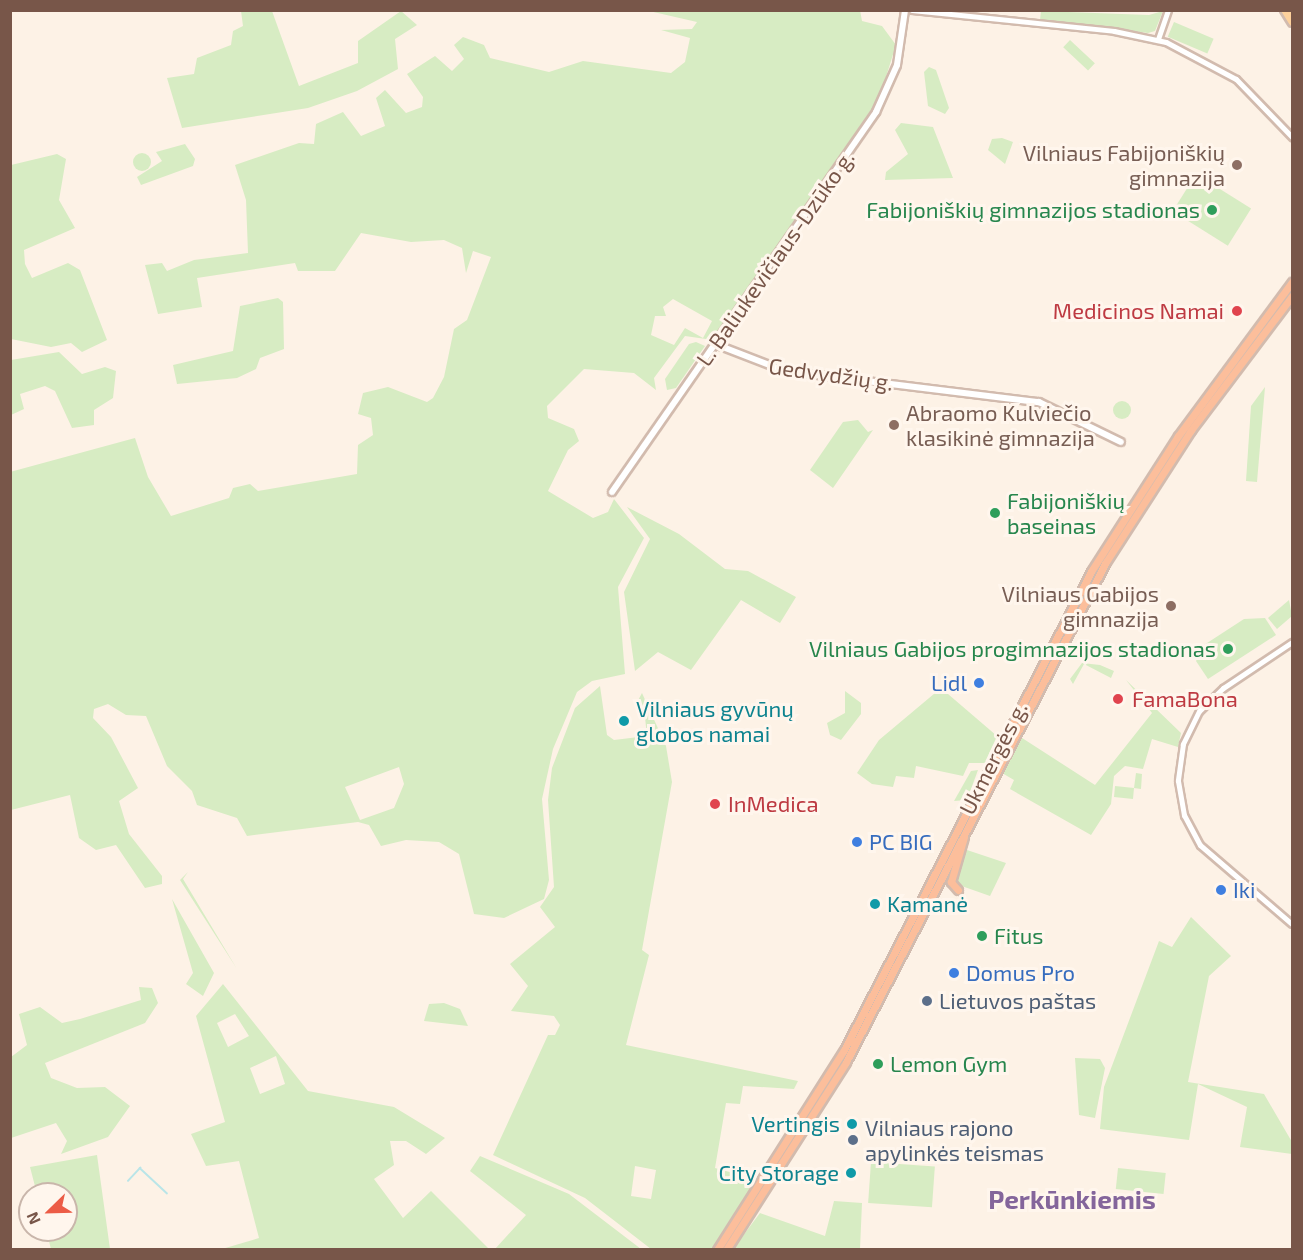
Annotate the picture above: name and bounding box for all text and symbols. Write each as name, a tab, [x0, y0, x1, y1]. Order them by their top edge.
place label: Vilniaus Fabijoniškių gimnazija	[1023, 139, 1225, 190]
street label: L. Baliukevičiaus-Dzūko g.	[690, 145, 860, 371]
marker: Vilniaus Fabijoniškių gimnazija	[1230, 158, 1244, 172]
place label: Fabijoniškių gimnazijos stadionas	[866, 197, 1200, 223]
marker: Fabijoniškių gimnazijos stadionas	[1205, 203, 1219, 217]
place label: Medicinos Namai	[1053, 298, 1224, 324]
marker: Medicinos Namai	[1228, 302, 1246, 320]
street label: Gedvydžių g.	[767, 352, 895, 396]
place label: Abraomo Kulviečio klasikinė gimnazija	[906, 399, 1095, 451]
marker: Abraomo Kulviečio klasikinė gimnazija	[887, 418, 901, 432]
place label: Fabijoniškių baseinas	[1007, 487, 1125, 538]
marker: Fabijoniškių baseinas	[988, 506, 1002, 520]
place label: Vilniaus Gabijos gimnazija	[1002, 580, 1159, 632]
marker: Vilniaus Gabijos gimnazija	[1164, 599, 1178, 613]
place label: Vilniaus Gabijos progimnazijos stadionas	[809, 636, 1216, 662]
marker: Vilniaus Gabijos progimnazijos stadionas	[1221, 642, 1235, 656]
place label: Lidl	[931, 670, 967, 696]
marker: Lidl	[972, 676, 986, 690]
place label: FamaBona	[1132, 686, 1238, 712]
marker: FamaBona	[1109, 690, 1127, 708]
place label: Vilniaus gyvūnų globos namai	[636, 695, 794, 746]
street label: Ukmergės g.	[953, 697, 1033, 819]
marker: Vilniaus gyvūnų globos namai	[617, 714, 631, 728]
place label: InMedica	[728, 791, 819, 817]
marker: InMedica	[706, 795, 724, 813]
place label: PC BIG	[869, 829, 933, 855]
marker: PC BIG	[850, 835, 864, 849]
place label: Iki	[1233, 877, 1255, 903]
marker: Iki	[1214, 883, 1228, 897]
place label: Kamanė	[887, 891, 968, 917]
marker: Kamanė	[868, 897, 882, 911]
place label: Fitus	[994, 923, 1043, 949]
marker: Fitus	[975, 929, 989, 943]
place label: Domus Pro	[966, 960, 1075, 986]
marker: Domus Pro	[947, 966, 961, 980]
place label: Lietuvos paštas	[939, 988, 1096, 1014]
marker: Lietuvos paštas	[920, 994, 934, 1008]
place label: Lemon Gym	[890, 1051, 1007, 1077]
marker: Lemon Gym	[871, 1057, 885, 1071]
place label: Vertingis	[751, 1111, 840, 1137]
place label: Vilniaus rajono apylinkės teismas	[865, 1114, 1044, 1166]
marker: Vertingis	[845, 1117, 859, 1131]
marker: Vilniaus rajono apylinkės teismas	[846, 1133, 860, 1147]
place label: City Storage	[718, 1160, 839, 1186]
marker: City Storage	[844, 1166, 858, 1180]
north arrow	[18, 1182, 78, 1242]
district label: Perkūnkiemis	[988, 1183, 1156, 1215]
text: N	[22, 1209, 44, 1227]

